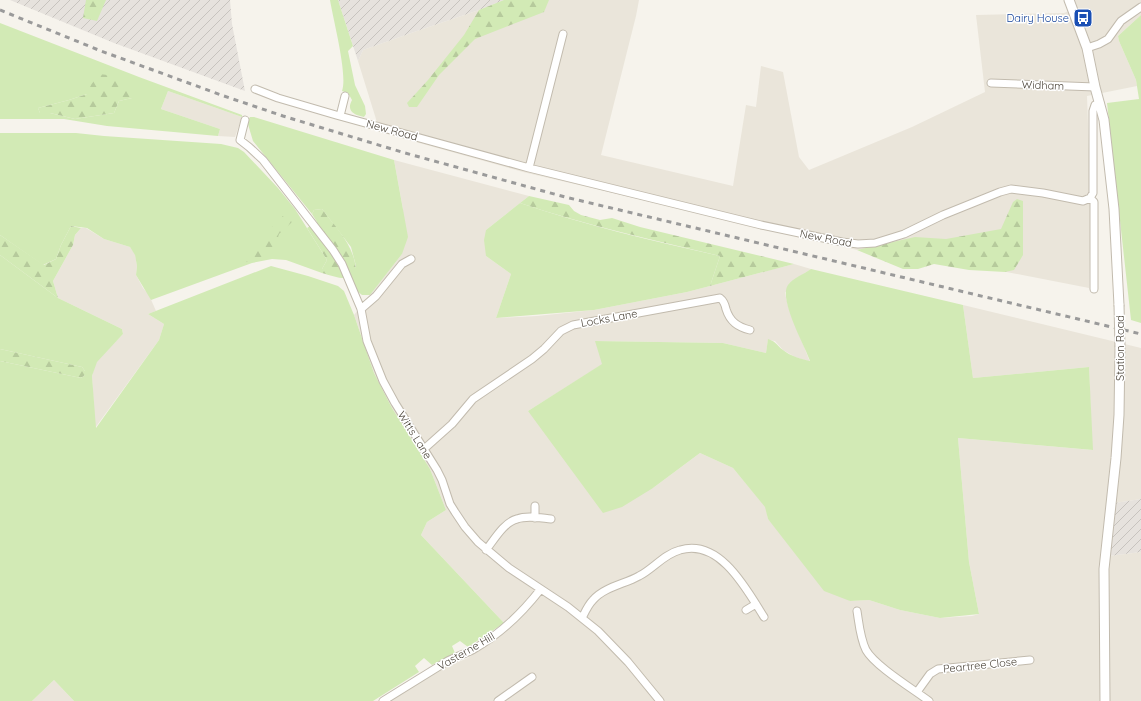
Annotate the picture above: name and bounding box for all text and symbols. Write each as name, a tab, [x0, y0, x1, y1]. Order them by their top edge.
bus stop icon: Dairy House	[1072, 7, 1094, 29]
place label: Dairy House	[1006, 11, 1069, 25]
street label: Widham	[1021, 77, 1065, 93]
street label: New Road	[365, 116, 419, 144]
street label: New Road	[799, 226, 853, 250]
street label: Locks Lane	[580, 306, 638, 330]
street label: Station Road	[1113, 315, 1127, 381]
street label: Witts Lane	[395, 408, 435, 462]
street label: Vasterne Hill	[435, 629, 497, 673]
street label: Peartree Close	[942, 654, 1018, 676]

